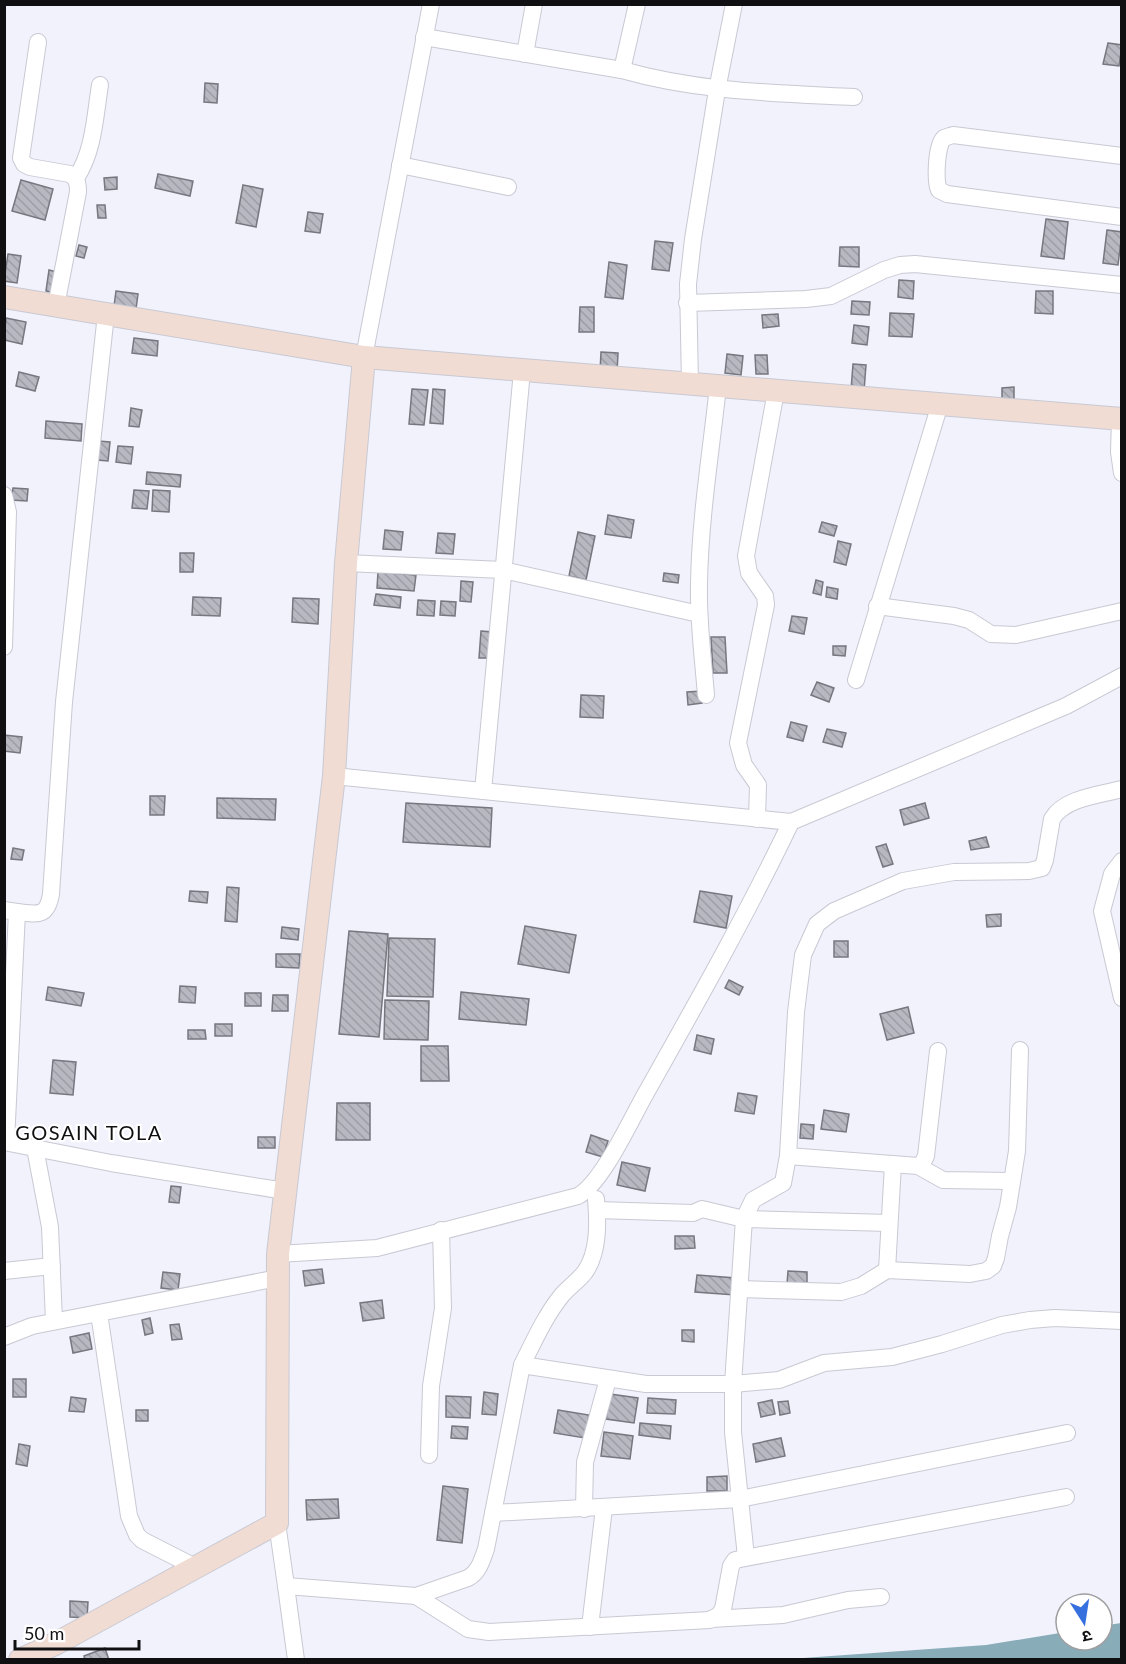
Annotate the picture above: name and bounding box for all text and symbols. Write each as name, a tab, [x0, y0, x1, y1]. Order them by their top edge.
district label: GOSAIN TOLA	[15, 1120, 163, 1144]
north arrow	[1054, 1592, 1114, 1652]
scale bar	[15, 1613, 140, 1651]
text: 50 m	[24, 1622, 64, 1644]
text: उ	[1080, 1627, 1094, 1648]

